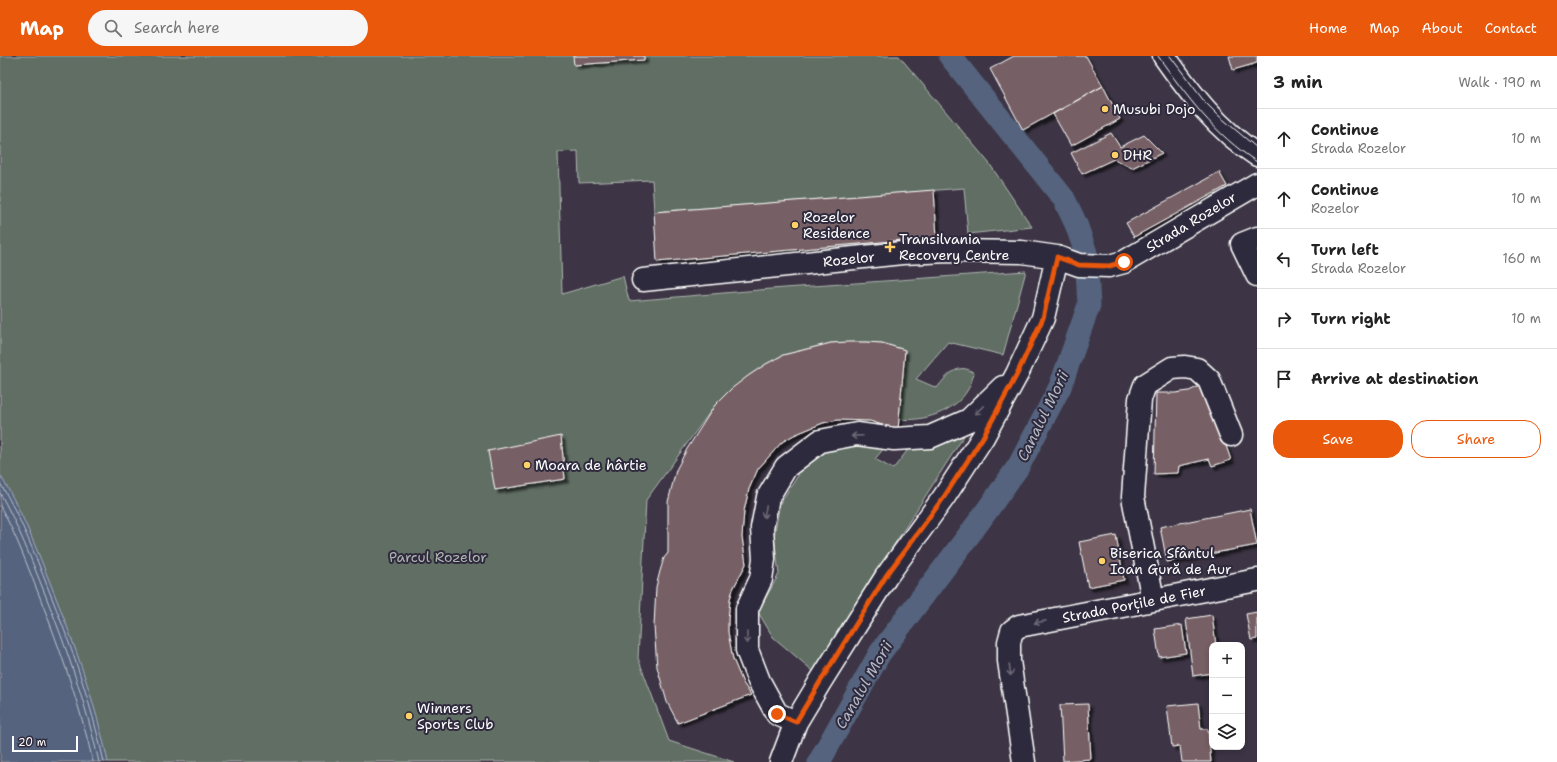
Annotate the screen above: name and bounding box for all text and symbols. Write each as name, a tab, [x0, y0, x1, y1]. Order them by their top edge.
search box	[88, 10, 368, 46]
text: Map	[20, 16, 64, 41]
icon: search	[102, 17, 124, 39]
text: Search here	[134, 18, 220, 38]
text: Home	[1309, 19, 1348, 37]
text: Map	[1370, 19, 1400, 37]
text: About	[1422, 19, 1463, 37]
text: Contact	[1485, 19, 1537, 37]
text: 3 min	[1273, 71, 1323, 93]
text: Walk · 190 m	[1459, 74, 1541, 91]
place label: Musubi Dojo	[1113, 100, 1195, 118]
marker: Musubi Dojo	[1100, 104, 1110, 114]
text: Continue	[1311, 120, 1379, 140]
icon: ahead	[1273, 128, 1295, 150]
text: 10 m	[1511, 130, 1541, 147]
text: Strada Rozelor	[1311, 140, 1406, 157]
place label: DHR	[1123, 146, 1153, 164]
marker: DHR	[1110, 150, 1120, 160]
text: Continue	[1311, 180, 1379, 200]
street label: Strada Rozelor	[1142, 188, 1240, 256]
icon: ahead	[1273, 188, 1295, 210]
text: 10 m	[1511, 190, 1541, 207]
text: Rozelor	[1311, 200, 1359, 217]
place label: Rozelor Residence	[803, 208, 870, 242]
marker: Rozelor Residence	[790, 220, 800, 230]
place label: Transilvania Recovery Centre	[899, 230, 1009, 264]
text: Turn left	[1311, 240, 1379, 260]
marker: Transilvania Recovery Centre	[884, 241, 896, 253]
street label: Rozelor	[822, 247, 876, 271]
icon: left	[1273, 248, 1295, 270]
text: 160 m	[1503, 250, 1541, 267]
route start	[1115, 253, 1133, 271]
text: Strada Rozelor	[1311, 260, 1406, 277]
icon: right	[1273, 308, 1295, 330]
text: Turn right	[1311, 309, 1391, 329]
text: 10 m	[1511, 310, 1541, 327]
water label: Canalul Morii	[1013, 367, 1074, 464]
icon: arrive	[1273, 368, 1295, 390]
text: Arrive at destination	[1311, 369, 1479, 389]
one-way arrow	[974, 405, 984, 415]
button: Save	[1273, 420, 1403, 458]
button: Share	[1411, 420, 1541, 458]
one-way arrow	[851, 432, 864, 439]
place label: Moara de hârtie	[535, 456, 647, 474]
marker: Moara de hârtie	[522, 460, 532, 470]
one-way arrow	[761, 505, 769, 518]
place label: Biserica Sfântul Ioan Gură de Aur	[1110, 544, 1232, 578]
park label: Parcul Rozelor	[389, 548, 487, 566]
marker: Biserica Sfântul Ioan Gură de Aur	[1097, 556, 1107, 566]
street label: Strada Porțile de Fier	[1061, 581, 1208, 628]
one-way arrow	[1034, 618, 1047, 626]
one-way arrow	[743, 631, 751, 644]
water label: Canalul Morii	[831, 637, 898, 732]
map controls	[1209, 642, 1245, 750]
button: +	[1209, 642, 1245, 678]
one-way arrow	[1006, 663, 1014, 676]
button: −	[1209, 678, 1245, 714]
place label: Winners Sports Club	[417, 699, 493, 733]
route end	[768, 705, 786, 723]
marker: Winners Sports Club	[404, 711, 414, 721]
button: layers	[1209, 714, 1245, 750]
scale bar	[12, 734, 78, 753]
text: 20 m	[18, 735, 46, 750]

